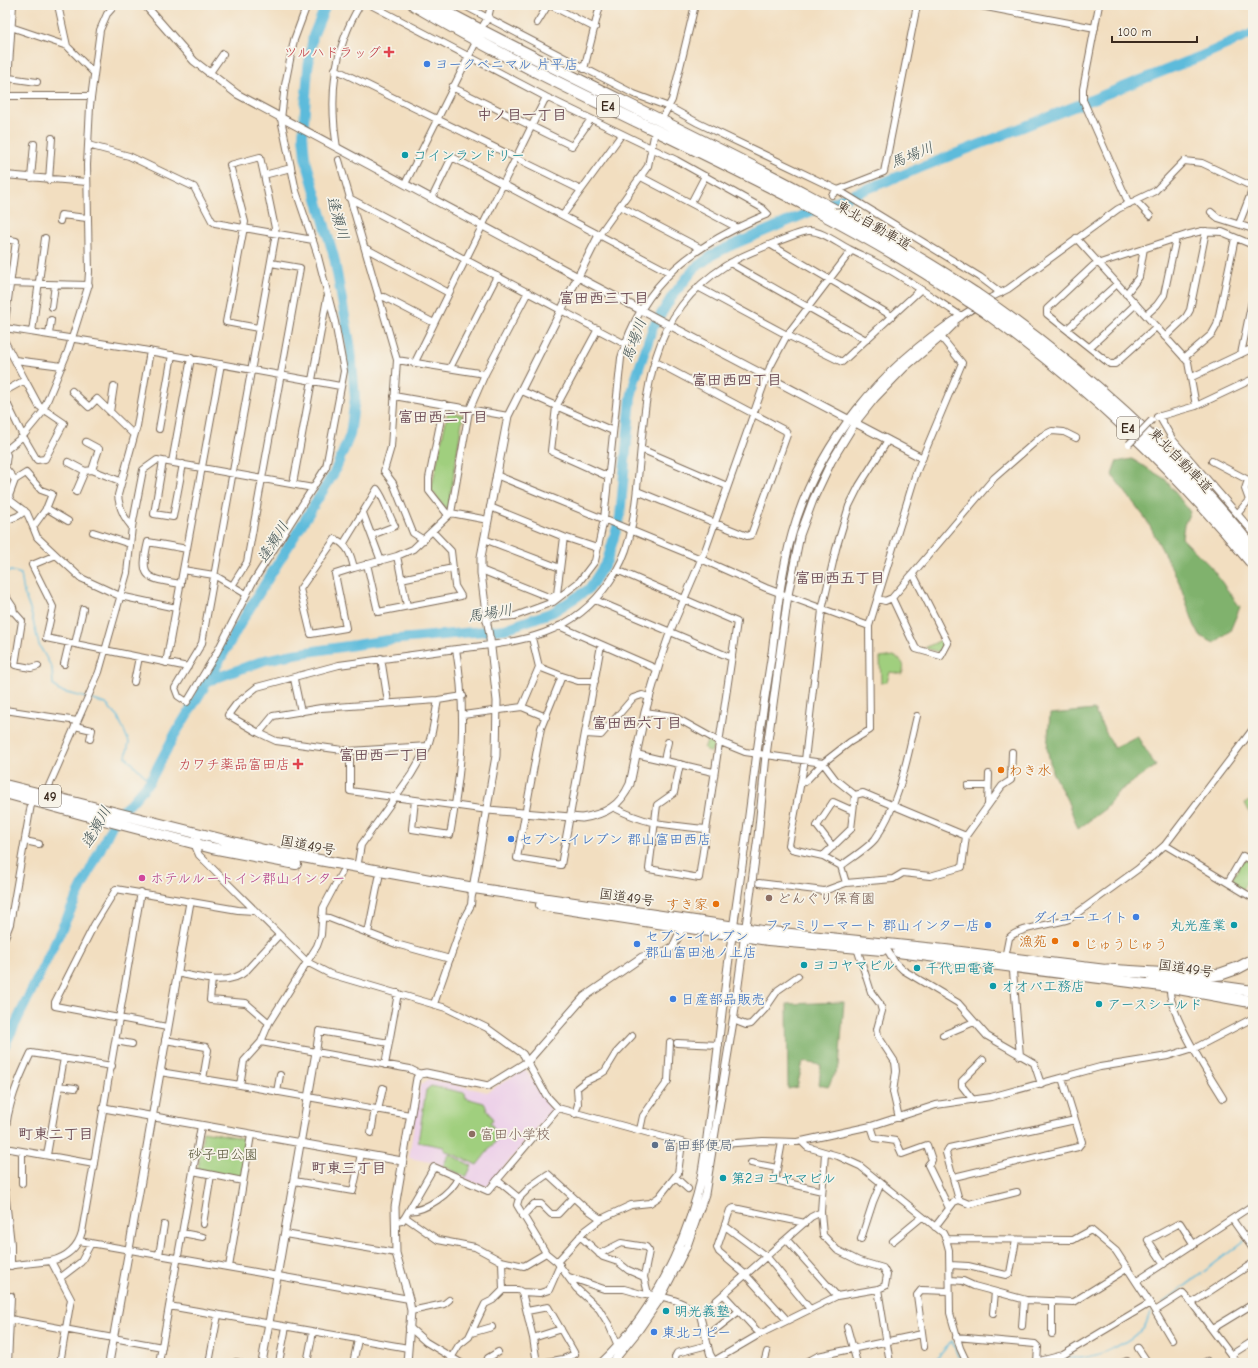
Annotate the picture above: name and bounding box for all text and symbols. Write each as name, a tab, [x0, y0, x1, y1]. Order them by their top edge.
scale bar	[1112, 18, 1197, 44]
text: 100 m	[1118, 25, 1151, 39]
place label: ツルハドラッグ	[284, 44, 381, 61]
marker: ツルハドラッグ	[384, 47, 394, 57]
place label: ヨークベニマル 片平店	[435, 56, 579, 73]
marker: ヨークベニマル 片平店	[422, 59, 432, 69]
road number: E4	[597, 95, 619, 117]
district label: 中ノ目一丁目	[477, 106, 567, 124]
water label: 馬場川	[888, 138, 936, 172]
place label: コインランドリー	[413, 147, 525, 164]
marker: コインランドリー	[400, 150, 410, 160]
water label: 逢瀬川	[323, 194, 353, 242]
street label: 東北自動車道	[833, 197, 914, 254]
district label: 富田西三丁目	[559, 289, 649, 307]
water label: 馬場川	[618, 316, 650, 364]
district label: 富田西四丁目	[692, 371, 782, 389]
district label: 富田西二丁目	[398, 408, 488, 426]
road number: E4	[1117, 417, 1139, 439]
street label: 東北自動車道	[1145, 424, 1216, 496]
water label: 逢瀬川	[253, 518, 293, 566]
district label: 富田西五丁目	[795, 569, 885, 587]
water label: 馬場川	[466, 601, 514, 625]
district label: 富田西六丁目	[592, 714, 682, 732]
district label: 富田西一丁目	[339, 746, 429, 764]
place label: カワチ薬品富田店	[178, 756, 290, 773]
marker: カワチ薬品富田店	[293, 759, 303, 769]
place label: わき水	[1009, 762, 1051, 779]
marker: わき水	[996, 765, 1006, 775]
road number: 49	[39, 785, 61, 807]
water label: 逢瀬川	[77, 803, 115, 851]
place label: セブン-イレブン 郡山富田西店	[519, 831, 711, 848]
street label: 国道49号	[279, 832, 337, 859]
marker: セブン-イレブン 郡山富田西店	[506, 834, 516, 844]
place label: ホテルルートイン郡山インター	[150, 870, 345, 887]
marker: ホテルルートイン郡山インター	[137, 873, 147, 883]
street label: 国道49号	[598, 885, 656, 910]
place label: どんぐり保育園	[777, 890, 875, 907]
marker: どんぐり保育園	[764, 893, 774, 903]
place label: すき家	[666, 896, 708, 913]
marker: すき家	[711, 899, 721, 909]
place label: ダイユーエイト	[1033, 909, 1128, 926]
marker: ダイユーエイト	[1131, 912, 1141, 922]
place label: ファミリーマート 郡山インター店	[766, 917, 980, 934]
place label: 丸光産業	[1170, 917, 1226, 934]
marker: ファミリーマート 郡山インター店	[983, 920, 993, 930]
marker: 丸光産業	[1229, 920, 1239, 930]
place label: セブン-イレブン 郡山富田池ノ上店	[645, 928, 757, 961]
place label: 漁苑	[1019, 933, 1047, 950]
marker: 漁苑	[1050, 936, 1060, 946]
place label: じゅうじゅう	[1084, 936, 1168, 953]
marker: セブン-イレブン 郡山富田池ノ上店	[632, 939, 642, 949]
marker: じゅうじゅう	[1071, 939, 1081, 949]
street label: 国道49号	[1157, 956, 1215, 981]
place label: ヨコヤマビル	[812, 957, 896, 974]
marker: ヨコヤマビル	[799, 960, 809, 970]
place label: 千代田電資	[925, 960, 995, 977]
marker: 千代田電資	[912, 963, 922, 973]
place label: オオバ工務店	[1001, 978, 1085, 995]
marker: オオバ工務店	[988, 981, 998, 991]
place label: 日産部品販売	[681, 991, 765, 1008]
marker: 日産部品販売	[668, 994, 678, 1004]
place label: アースシールド	[1107, 996, 1203, 1013]
marker: アースシールド	[1094, 999, 1104, 1009]
district label: 町東二丁目	[18, 1125, 94, 1143]
place label: 富田小学校	[480, 1126, 550, 1143]
marker: 富田小学校	[467, 1129, 477, 1139]
place label: 富田郵便局	[663, 1137, 733, 1154]
marker: 富田郵便局	[650, 1140, 660, 1150]
park label: 砂子田公園	[188, 1146, 258, 1163]
district label: 町東三丁目	[311, 1159, 387, 1177]
place label: 第2ヨコヤマビル	[731, 1170, 836, 1187]
marker: 第2ヨコヤマビル	[718, 1173, 728, 1183]
place label: 明光義塾	[674, 1303, 730, 1320]
marker: 明光義塾	[661, 1306, 671, 1316]
place label: 東北コピー	[662, 1324, 731, 1341]
marker: 東北コピー	[649, 1327, 659, 1337]

